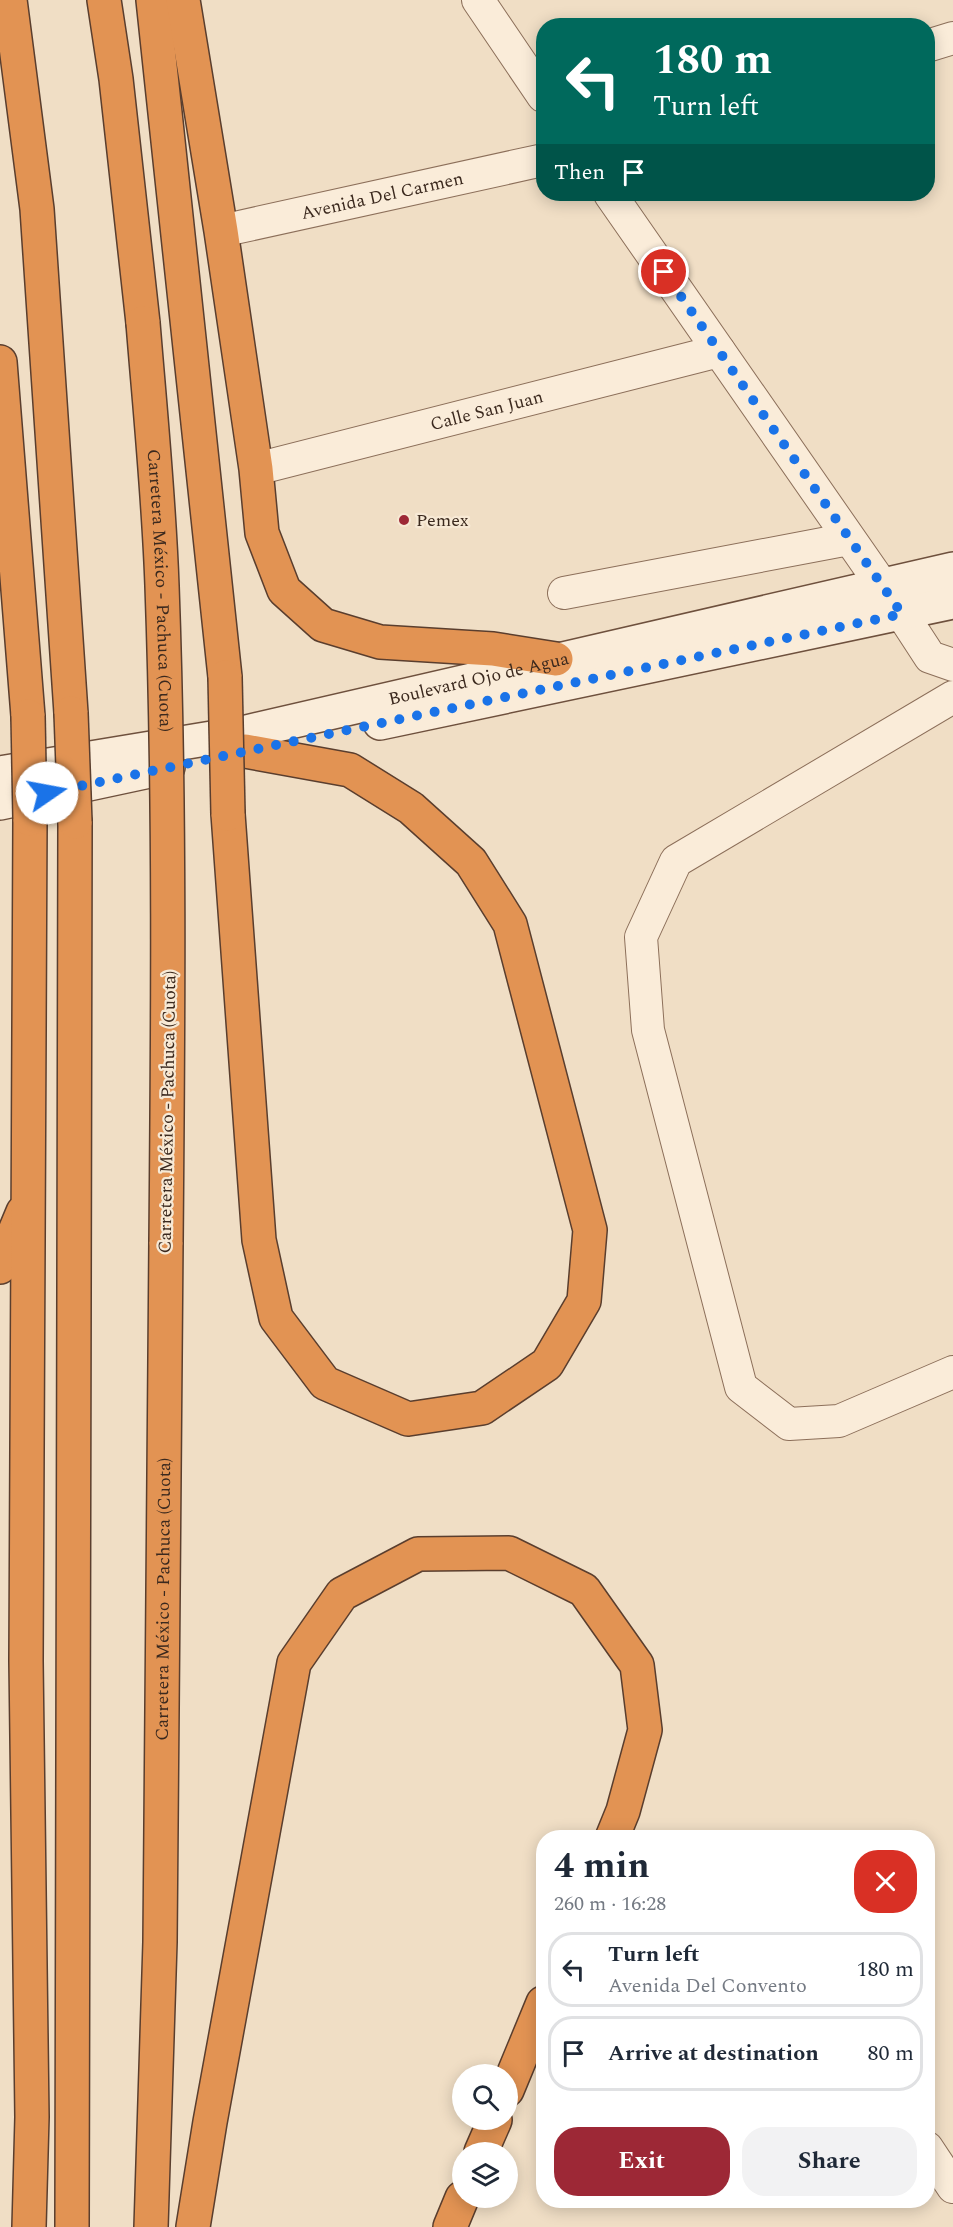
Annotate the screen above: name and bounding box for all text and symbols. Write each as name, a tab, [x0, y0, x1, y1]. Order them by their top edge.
text: 180 m	[653, 29, 772, 92]
icon: left	[554, 42, 632, 120]
text: Turn left	[653, 86, 759, 128]
text: Then	[554, 156, 605, 189]
icon: arrive	[617, 156, 650, 189]
street label: Avenida Del Carmen	[298, 165, 466, 227]
pin	[638, 246, 689, 297]
icon: arrive	[647, 255, 680, 288]
street label: Calle San Juan	[427, 383, 546, 438]
street label: Carretera México - Pachuca (Cuota)	[140, 448, 179, 732]
place label: Pemex	[416, 507, 469, 534]
marker: Pemex	[397, 513, 411, 527]
street label: Boulevard Ojo de Agua	[386, 645, 572, 713]
position arrow	[15, 761, 79, 825]
street label: Carretera México - Pachuca (Cuota)	[152, 970, 183, 1254]
street label: Carretera México - Pachuca (Cuota)	[149, 1457, 178, 1741]
text: 4 min	[554, 1839, 650, 1894]
button: close	[854, 1850, 917, 1913]
text: 260 m · 16:28	[554, 1889, 666, 1919]
text: Turn left	[608, 1938, 700, 1971]
icon: left	[557, 1953, 590, 1986]
text: 180 m	[857, 1953, 914, 1986]
text: Avenida Del Convento	[608, 1971, 807, 2001]
icon: arrive	[557, 2037, 590, 2070]
text: Arrive at destination	[608, 2037, 819, 2070]
text: 80 m	[868, 2037, 914, 2070]
map controls	[452, 2064, 518, 2208]
button: search	[452, 2064, 518, 2130]
button: Exit	[554, 2127, 730, 2196]
button: Share	[742, 2127, 917, 2196]
button: layers	[452, 2142, 518, 2208]

